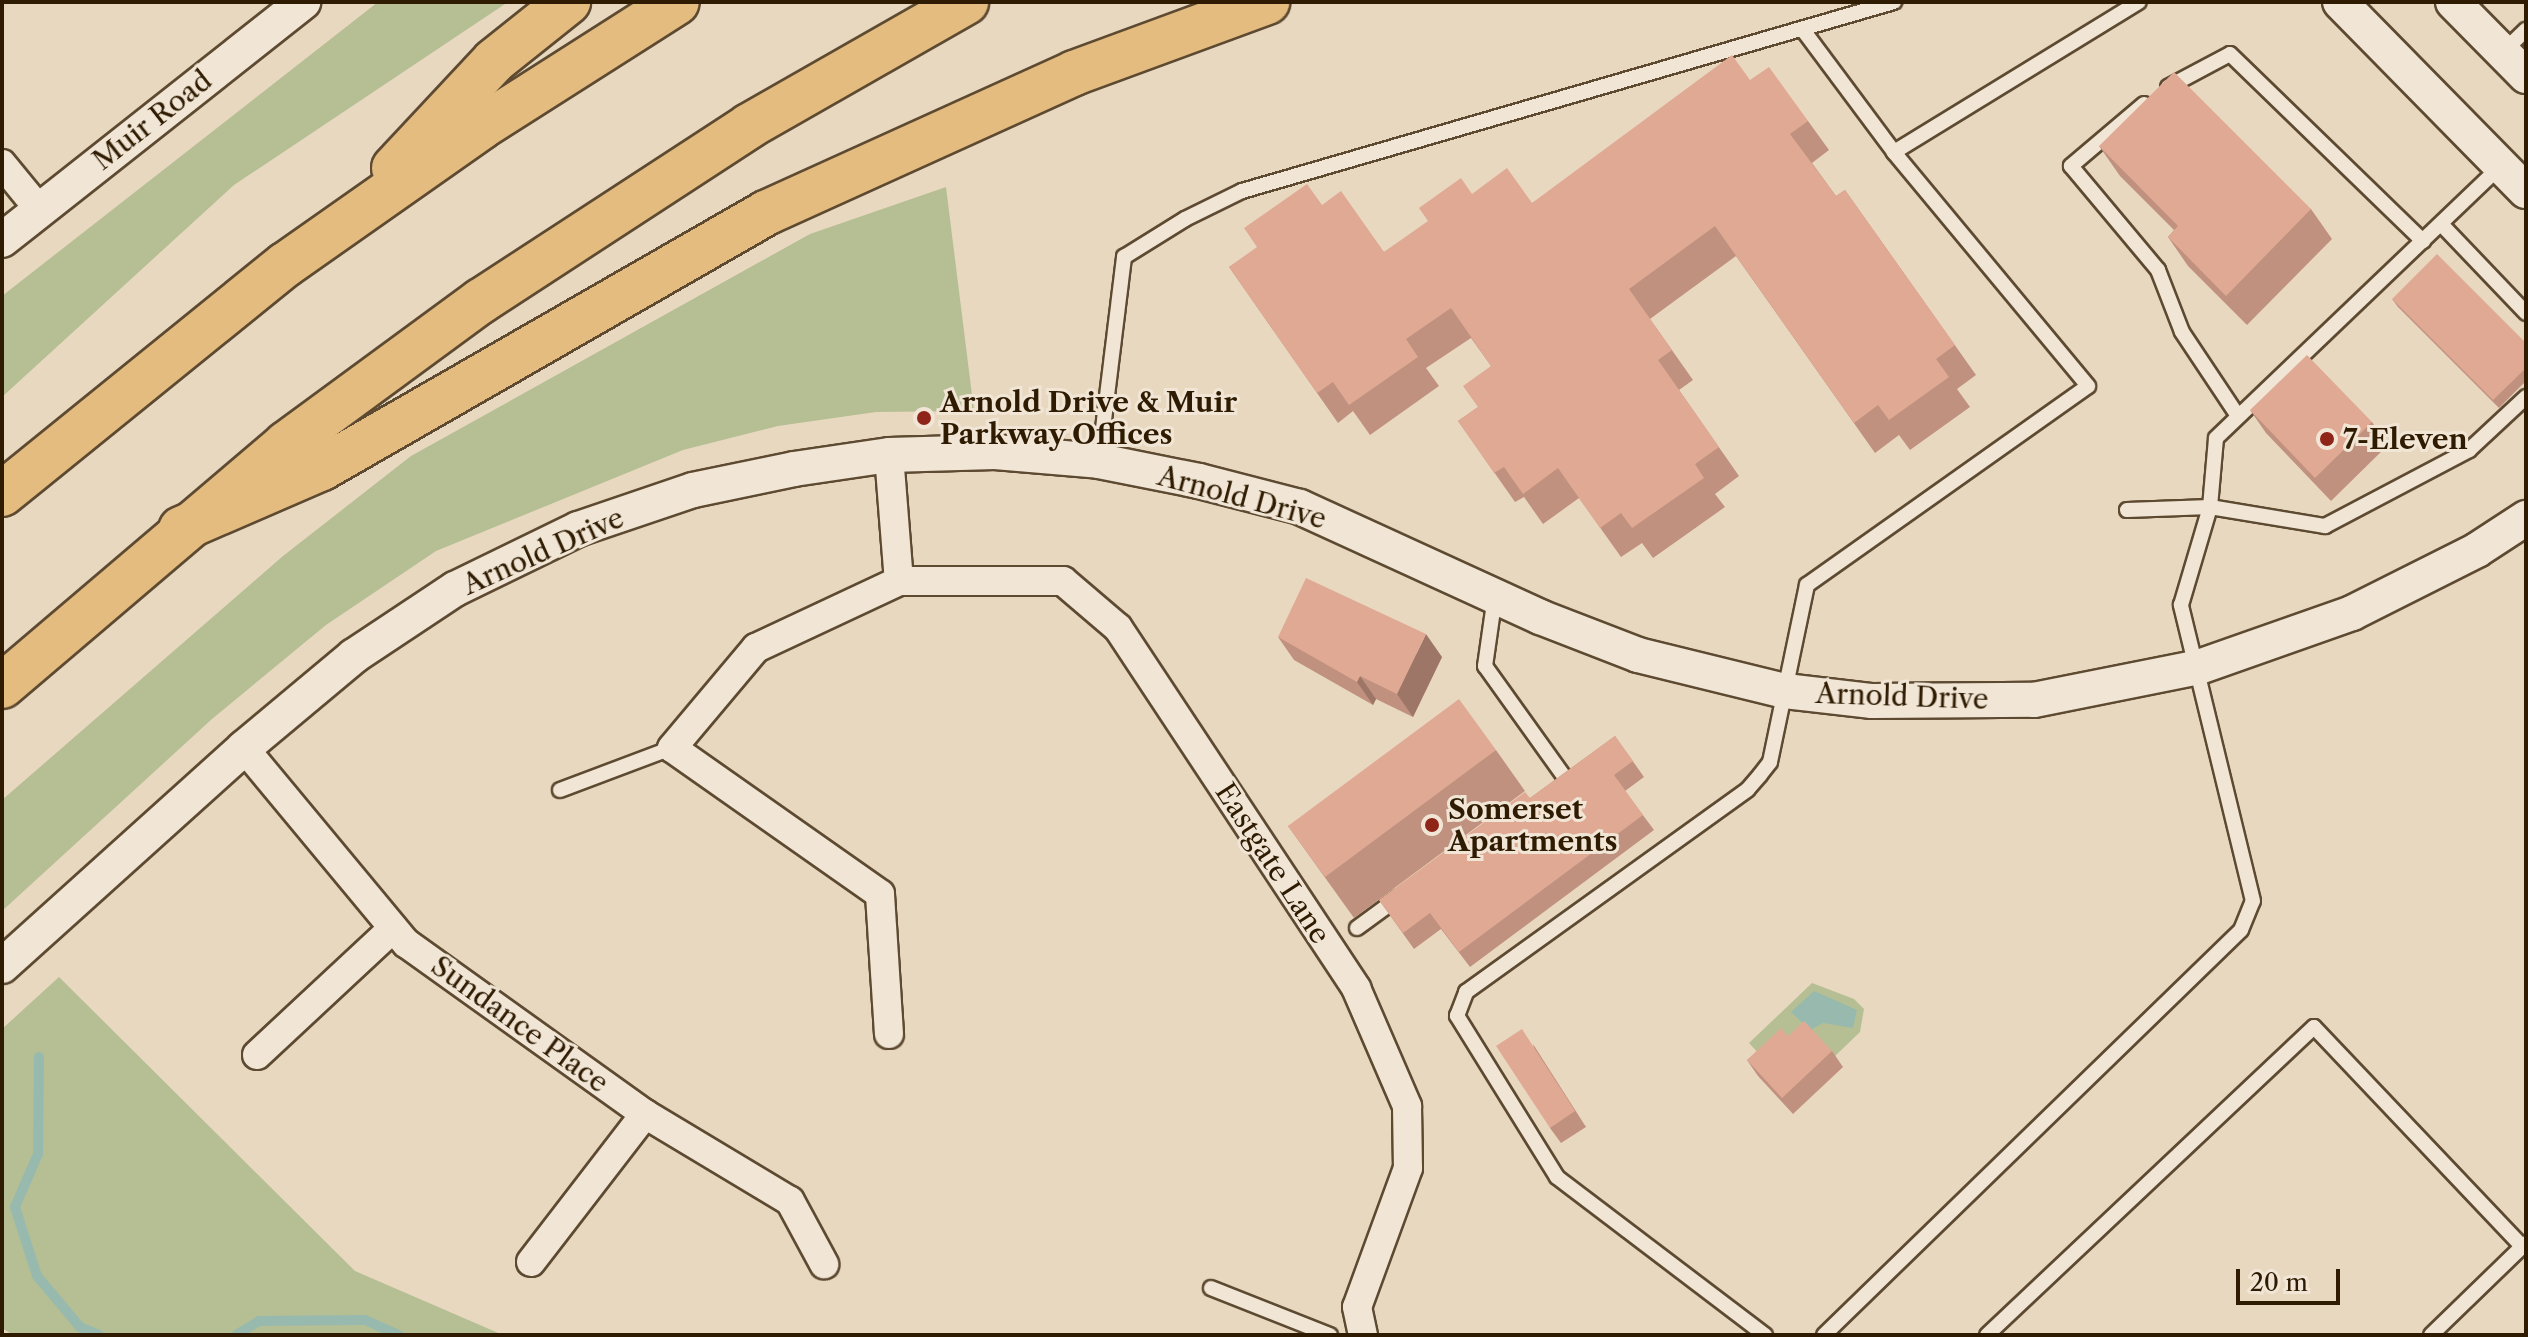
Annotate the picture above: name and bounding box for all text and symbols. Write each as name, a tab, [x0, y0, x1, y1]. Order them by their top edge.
street label: Muir Road	[86, 63, 218, 177]
place label: Arnold Drive & Muir Parkway Offices	[940, 385, 1237, 451]
marker: Arnold Drive & Muir Parkway Offices	[915, 409, 933, 427]
place label: 7-Eleven	[2343, 422, 2468, 456]
marker: 7-Eleven	[2318, 430, 2336, 448]
street label: Arnold Drive	[1154, 458, 1330, 536]
street label: Arnold Drive	[457, 501, 629, 601]
street label: Arnold Drive	[1815, 676, 1989, 716]
street label: Eastgate Lane	[1209, 776, 1337, 950]
place label: Somerset Apartments	[1448, 792, 1618, 858]
marker: Somerset Apartments	[1423, 816, 1441, 834]
street label: Sundance Place	[425, 948, 615, 1100]
scale bar	[2240, 1253, 2344, 1303]
text: 20 m	[2250, 1268, 2308, 1297]

